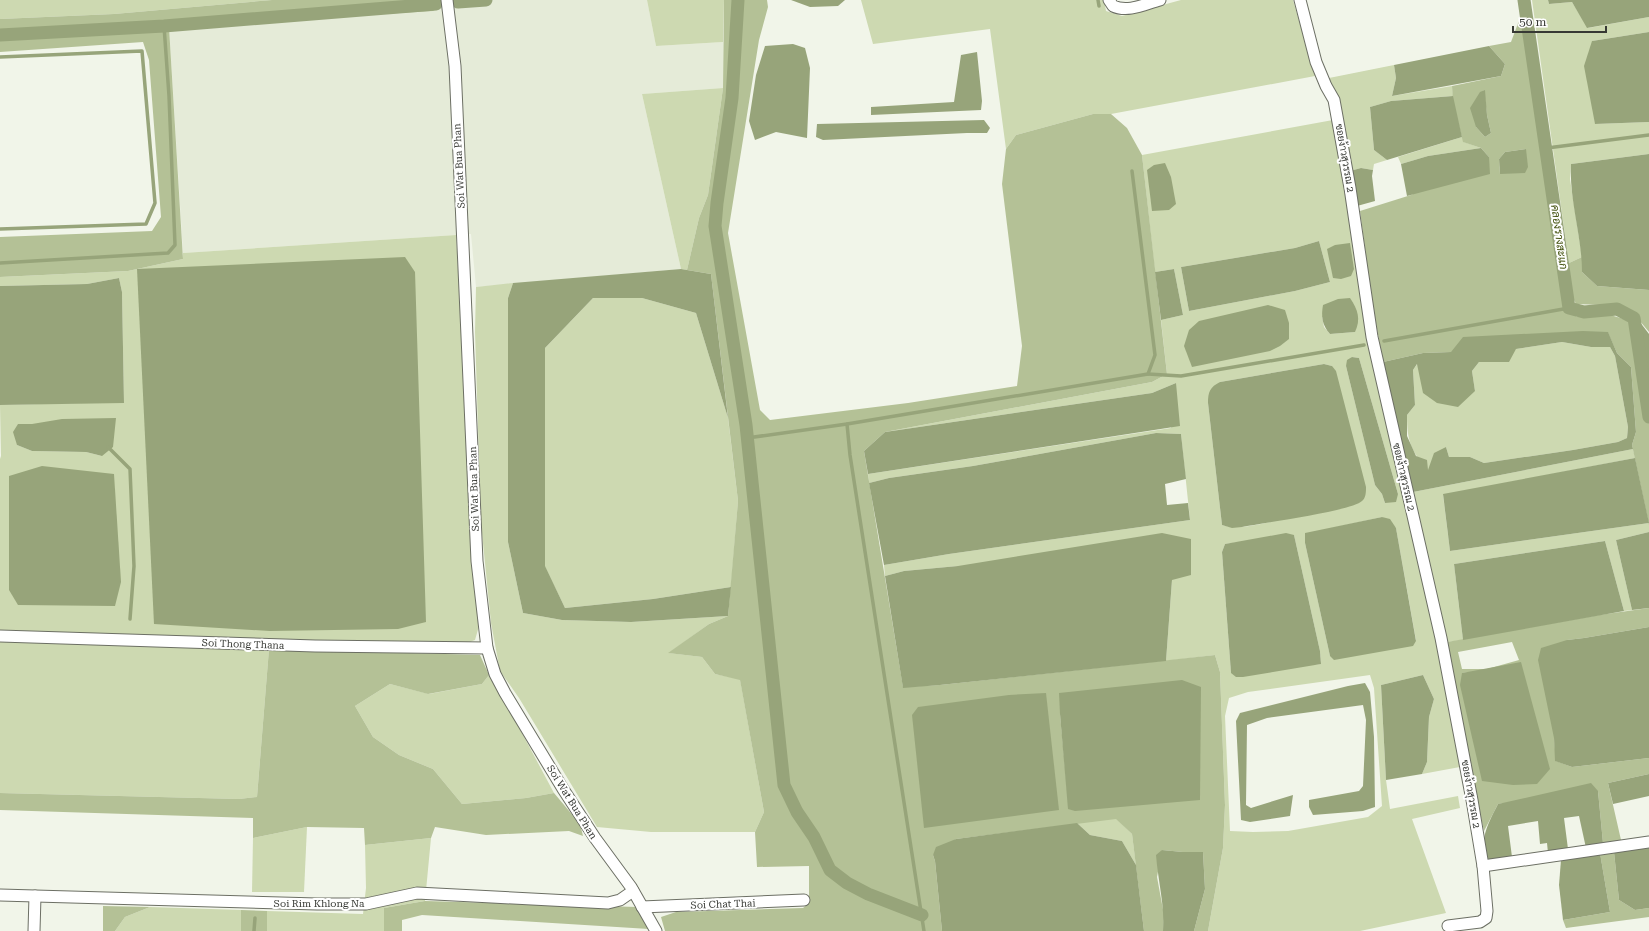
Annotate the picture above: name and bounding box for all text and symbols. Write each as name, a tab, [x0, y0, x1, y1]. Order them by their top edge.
scale bar	[1513, 8, 1606, 34]
text: 50 m	[1519, 15, 1546, 29]
street label: Soi Wat Bua Phan	[451, 123, 467, 209]
street label: ซอยง้าวสุวรรณ 2	[1332, 123, 1357, 194]
water label: คลองรางสะแก	[1548, 204, 1570, 270]
street label: ซอยง้าวสุวรรณ 2	[1389, 442, 1418, 513]
street label: Soi Wat Bua Phan	[467, 446, 481, 532]
street label: Soi Thong Thana	[202, 637, 285, 651]
street label: ซอยง้าวสุวรรณ 2	[1458, 759, 1483, 830]
street label: Soi Wat Bua Phan	[545, 763, 599, 841]
street label: Soi Chat Thai	[690, 897, 756, 911]
street label: Soi Rim Khlong Na	[274, 898, 365, 909]

